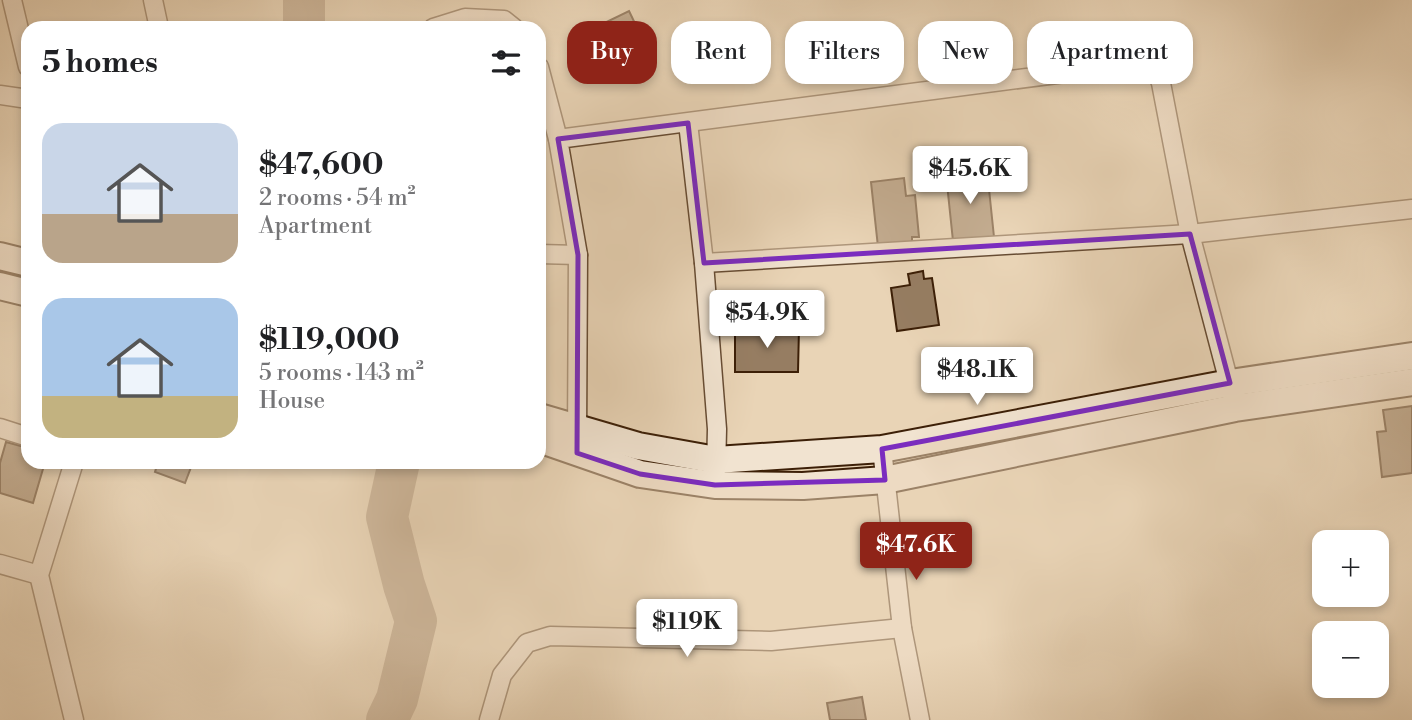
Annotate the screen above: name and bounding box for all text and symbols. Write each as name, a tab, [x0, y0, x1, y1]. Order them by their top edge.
chip: Buy	[567, 21, 657, 84]
chip: Rent	[671, 21, 771, 84]
chip: Filters	[785, 21, 904, 84]
chip: New	[918, 21, 1013, 84]
chip: Apartment	[1027, 21, 1193, 84]
text: 5 homes	[42, 44, 158, 82]
icon: filters	[487, 44, 525, 82]
text: $47,600	[259, 146, 384, 184]
pin: $45.6K	[913, 146, 1027, 206]
icon: home	[98, 151, 182, 235]
text: $45.6K	[929, 155, 1011, 183]
text: 2 rooms · 54 m²	[259, 184, 416, 212]
text: Apartment	[259, 212, 372, 240]
pin: $54.9K	[710, 290, 824, 350]
text: $54.9K	[725, 299, 809, 327]
text: $119,000	[259, 321, 400, 359]
icon: home	[98, 326, 182, 410]
pin: $48.1K	[920, 348, 1034, 407]
text: $48.1K	[937, 356, 1017, 384]
text: 5 rooms · 143 m²	[259, 359, 424, 387]
text: House	[259, 387, 325, 415]
pin: $47.6K	[859, 522, 973, 582]
map controls	[1312, 530, 1389, 698]
button: +	[1312, 530, 1389, 607]
text: $47.6K	[876, 531, 956, 559]
pin: $119K	[638, 600, 736, 659]
text: $119K	[652, 608, 722, 636]
button: −	[1312, 621, 1389, 698]

